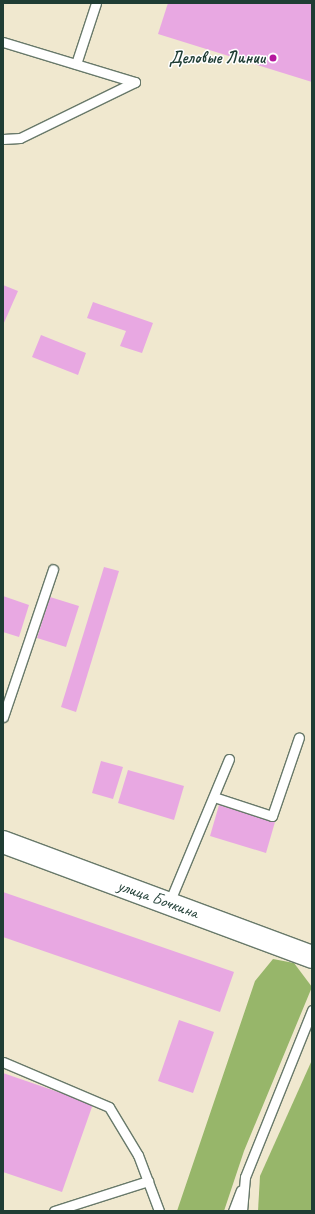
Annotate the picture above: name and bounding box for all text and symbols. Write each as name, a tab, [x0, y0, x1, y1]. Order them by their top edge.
place label: Деловые Линии	[169, 48, 265, 68]
marker: Деловые Линии	[268, 53, 278, 63]
street label: улица Бочкина	[115, 875, 201, 923]

